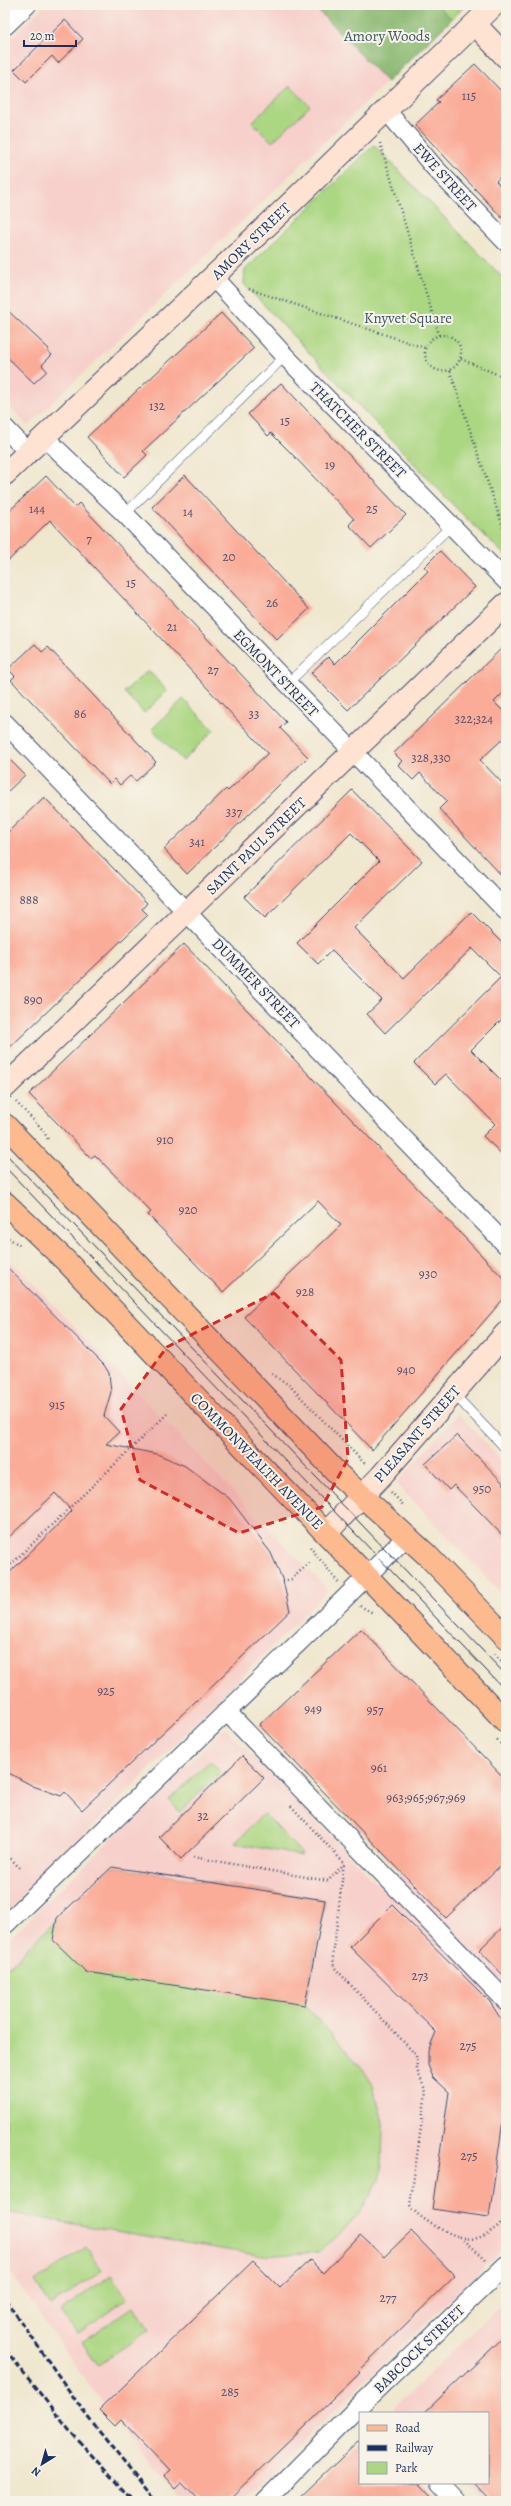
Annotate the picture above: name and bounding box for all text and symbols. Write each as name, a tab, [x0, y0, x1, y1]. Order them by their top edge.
scale bar	[24, 22, 76, 48]
park label: Amory Woods	[343, 26, 430, 46]
text: 20 m	[30, 28, 54, 44]
house number: 115	[462, 87, 476, 104]
street label: EWE STREET	[409, 138, 482, 216]
street label: AMORY STREET	[206, 197, 296, 285]
park label: Knyvet Square	[364, 308, 452, 328]
street label: THATCHER STREET	[305, 377, 411, 483]
house number: 132	[149, 397, 165, 414]
house number: 15	[280, 412, 290, 429]
house number: 19	[325, 456, 335, 473]
house number: 144	[29, 500, 45, 517]
house number: 25	[366, 500, 378, 517]
house number: 14	[183, 503, 193, 520]
house number: 7	[86, 530, 92, 547]
house number: 20	[222, 548, 236, 565]
house number: 15	[126, 574, 136, 591]
house number: 26	[266, 594, 278, 611]
house number: 21	[167, 618, 178, 635]
street label: EGMONT STREET	[229, 625, 323, 722]
house number: 27	[207, 661, 219, 678]
house number: 86	[74, 705, 86, 722]
house number: 33	[249, 705, 259, 722]
house number: 322;324	[455, 710, 493, 727]
house number: 328,330	[411, 749, 451, 766]
street label: SAINT PAUL STREET	[201, 792, 311, 899]
house number: 337	[226, 803, 243, 820]
house number: 341	[189, 833, 205, 850]
house number: 888	[20, 891, 38, 908]
street label: DUMMER STREET	[208, 933, 305, 1033]
house number: 890	[23, 991, 43, 1008]
house number: 910	[156, 1131, 174, 1148]
house number: 920	[178, 1201, 198, 1218]
house number: 930	[419, 1265, 437, 1282]
house number: 928	[296, 1283, 314, 1300]
house number: 940	[397, 1361, 415, 1378]
street label: PLEASANT STREET	[369, 1381, 465, 1487]
street label: COMMONWEALTH AVENUE	[186, 1388, 328, 1534]
house number: 915	[49, 1396, 65, 1413]
house number: 950	[473, 1480, 491, 1497]
house number: 925	[97, 1682, 115, 1699]
house number: 949	[304, 1700, 322, 1717]
house number: 957	[367, 1701, 384, 1718]
house number: 961	[371, 1759, 388, 1776]
house number: 963;965;967;969	[386, 1789, 466, 1806]
house number: 32	[197, 1807, 209, 1824]
house number: 273	[411, 1967, 429, 1984]
house number: 275	[459, 2037, 477, 2054]
house number: 275	[460, 2147, 478, 2164]
house number: 277	[379, 2289, 397, 2306]
street label: BABCOCK STREET	[369, 2300, 469, 2398]
house number: 285	[221, 2383, 239, 2400]
legend	[359, 2412, 489, 2484]
text: Road	[395, 2420, 421, 2436]
text: Railway	[395, 2440, 434, 2456]
north arrow	[22, 2444, 62, 2484]
text: Park	[395, 2460, 418, 2476]
text: N	[29, 2463, 44, 2480]

